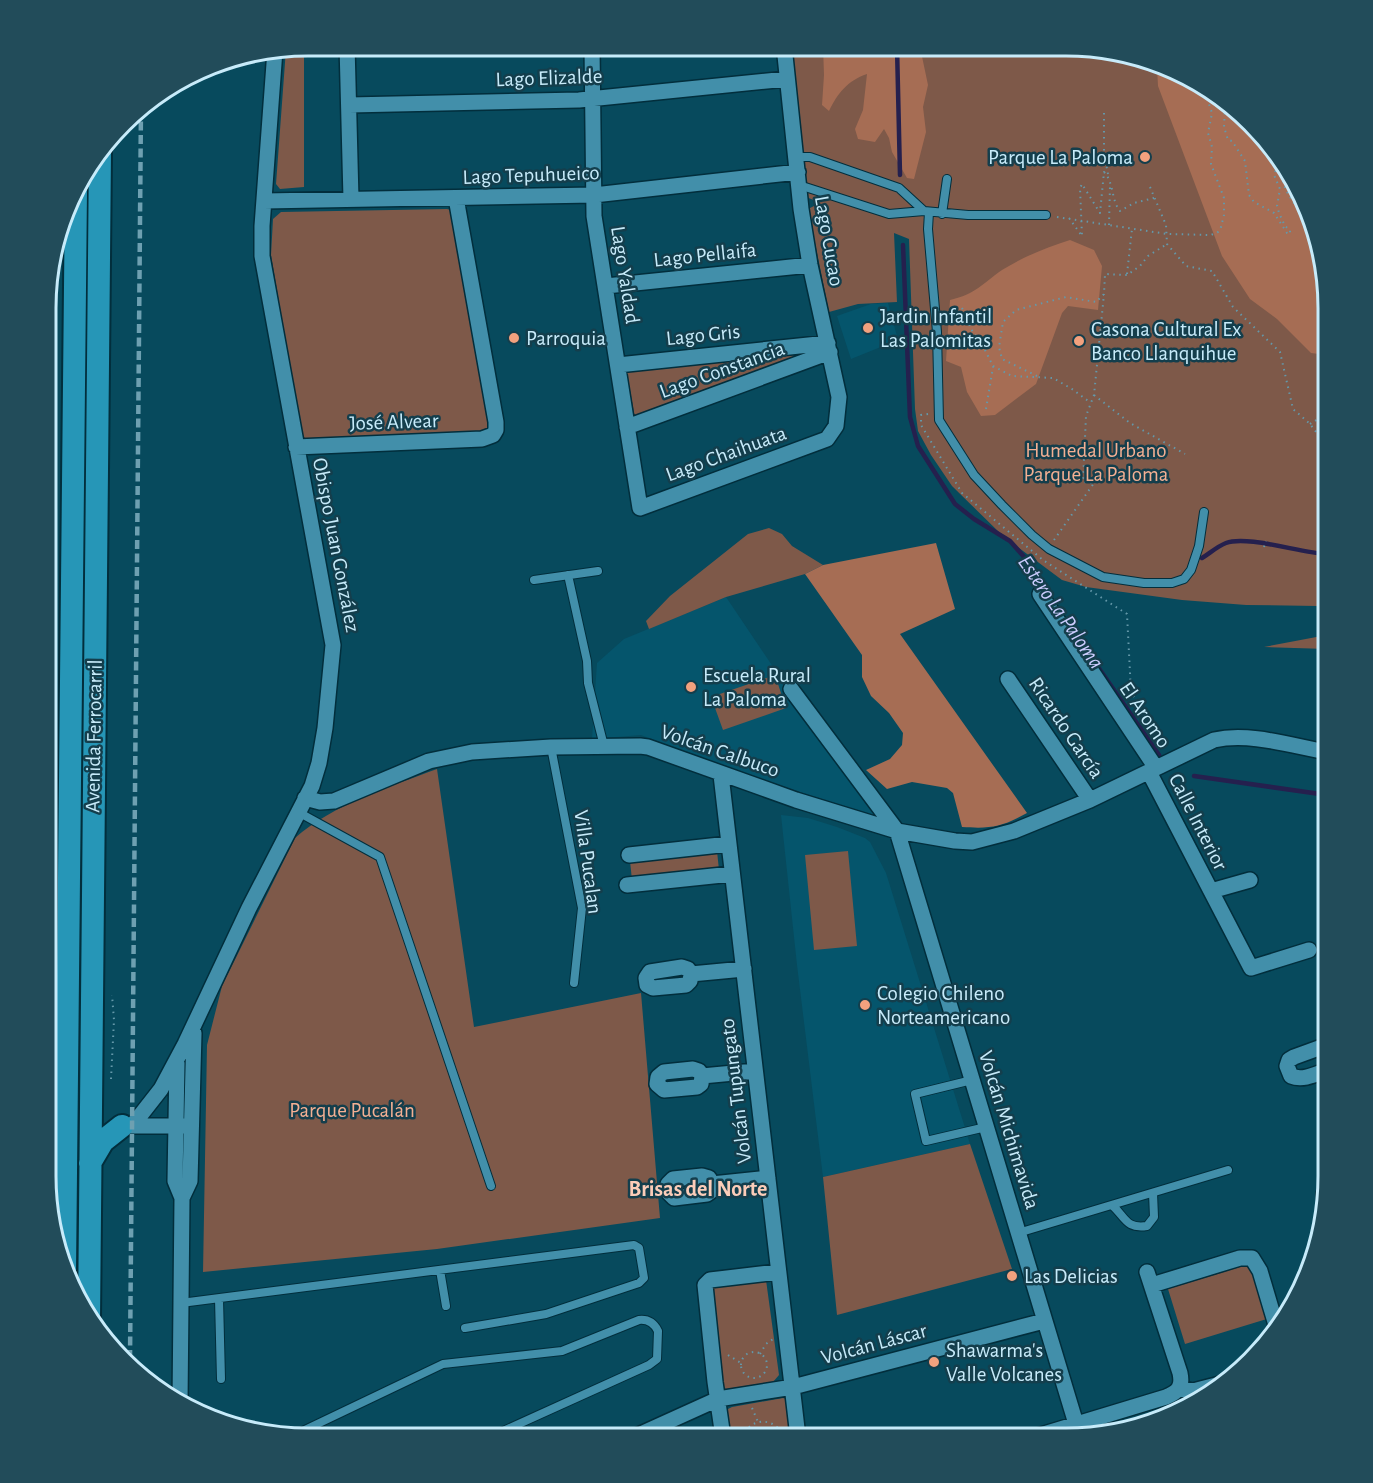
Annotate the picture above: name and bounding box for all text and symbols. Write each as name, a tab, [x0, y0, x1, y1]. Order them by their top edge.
street label: Lago Elizalde	[495, 66, 603, 90]
place label: Parque La Paloma	[988, 147, 1133, 168]
marker: Parque La Paloma	[1138, 150, 1152, 164]
street label: Lago Tepuhueico	[462, 162, 600, 188]
street label: Lago Cucao	[811, 194, 847, 288]
street label: Lago Yaldad	[607, 225, 643, 325]
street label: Lago Pellaifa	[653, 239, 758, 271]
place label: Jardin Infantil Las Palomitas	[880, 306, 992, 351]
place label: Casona Cultural Ex Banco Llanquihue	[1091, 319, 1241, 364]
street label: Lago Gris	[665, 321, 741, 349]
marker: Jardin Infantil Las Palomitas	[861, 321, 875, 335]
place label: Parroquia	[526, 328, 606, 349]
marker: Parroquia	[507, 331, 521, 345]
marker: Casona Cultural Ex Banco Llanquihue	[1072, 334, 1086, 348]
street label: Lago Constancia	[657, 338, 788, 402]
street label: José Alvear	[349, 410, 439, 434]
street label: Lago Chaihuata	[663, 422, 789, 486]
park label: Humedal Urbano Parque La Paloma	[1024, 440, 1169, 485]
street label: Obispo Juan González	[309, 456, 363, 634]
water label: Estero La Paloma	[1014, 551, 1108, 673]
street label: Avenida Ferrocarril	[82, 659, 106, 813]
place label: Escuela Rural La Paloma	[703, 665, 811, 710]
street label: Ricardo García	[1025, 674, 1108, 783]
street label: El Aromo	[1115, 678, 1175, 752]
marker: Escuela Rural La Paloma	[684, 680, 698, 694]
street label: Volcán Calbuco	[658, 721, 782, 781]
street label: Calle Interior	[1165, 770, 1231, 874]
street label: Villa Pucalan	[570, 809, 606, 915]
place label: Colegio Chileno Norteamericano	[877, 983, 1010, 1028]
marker: Colegio Chileno Norteamericano	[858, 998, 872, 1012]
street label: Volcán Tupungato	[717, 1017, 755, 1165]
street label: Volcán Michimavida	[975, 1048, 1043, 1212]
park label: Parque Pucalán	[289, 1100, 415, 1121]
district label: Brisas del Norte	[629, 1178, 767, 1200]
place label: Las Delicias	[1024, 1266, 1118, 1287]
marker: Las Delicias	[1005, 1269, 1019, 1283]
street label: Volcán Láscar	[819, 1320, 929, 1368]
place label: Shawarma's Valle Volcanes	[946, 1340, 1062, 1385]
marker: Shawarma's Valle Volcanes	[927, 1355, 941, 1369]

